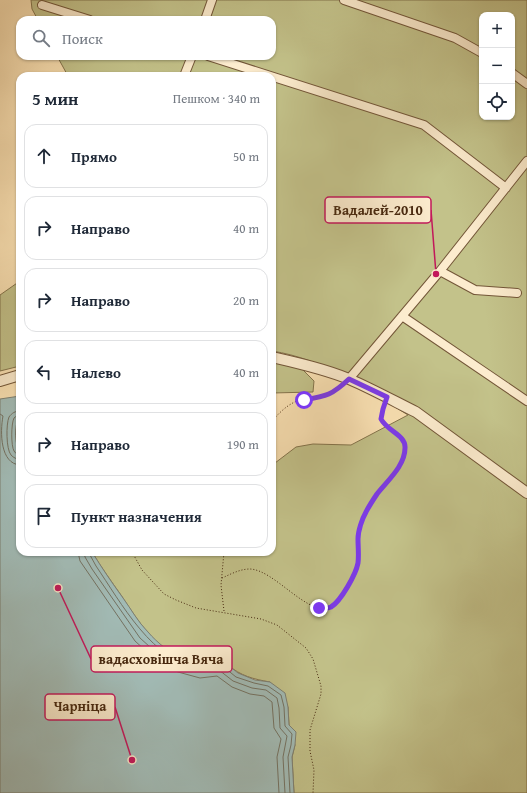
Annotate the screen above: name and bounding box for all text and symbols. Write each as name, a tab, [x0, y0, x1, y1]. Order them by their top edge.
map controls	[479, 12, 515, 120]
button: +	[479, 12, 515, 48]
search box	[16, 16, 276, 60]
icon: search	[30, 27, 52, 49]
text: Поиск	[62, 28, 103, 49]
button: −	[479, 48, 515, 84]
button: locate	[479, 84, 515, 120]
text: 5 мин	[32, 86, 78, 111]
text: Пешком · 340 m	[173, 89, 260, 108]
icon: ahead	[33, 145, 55, 167]
text: Прямо	[71, 146, 117, 167]
text: 50 m	[233, 147, 259, 166]
callout: Вадалей-2010	[325, 197, 431, 223]
text: Вадалей-2010	[333, 200, 423, 220]
icon: right	[33, 217, 55, 239]
text: Направо	[71, 218, 130, 239]
text: 40 m	[233, 219, 259, 238]
icon: right	[33, 289, 55, 311]
text: Направо	[71, 290, 130, 311]
text: 20 m	[233, 291, 259, 310]
icon: left	[33, 361, 55, 383]
text: Налево	[71, 362, 121, 383]
text: 40 m	[233, 363, 259, 382]
route start	[295, 391, 313, 409]
icon: right	[33, 433, 55, 455]
text: Направо	[71, 434, 130, 455]
text: 190 m	[227, 435, 259, 454]
icon: arrive	[33, 505, 55, 527]
text: Пункт назначения	[71, 506, 202, 527]
route end	[310, 599, 328, 617]
callout: вадасховішча Вяча	[91, 646, 232, 672]
text: вадасховішча Вяча	[99, 649, 224, 669]
callout: Чарніца	[45, 694, 115, 720]
text: Чарніца	[53, 696, 107, 716]

